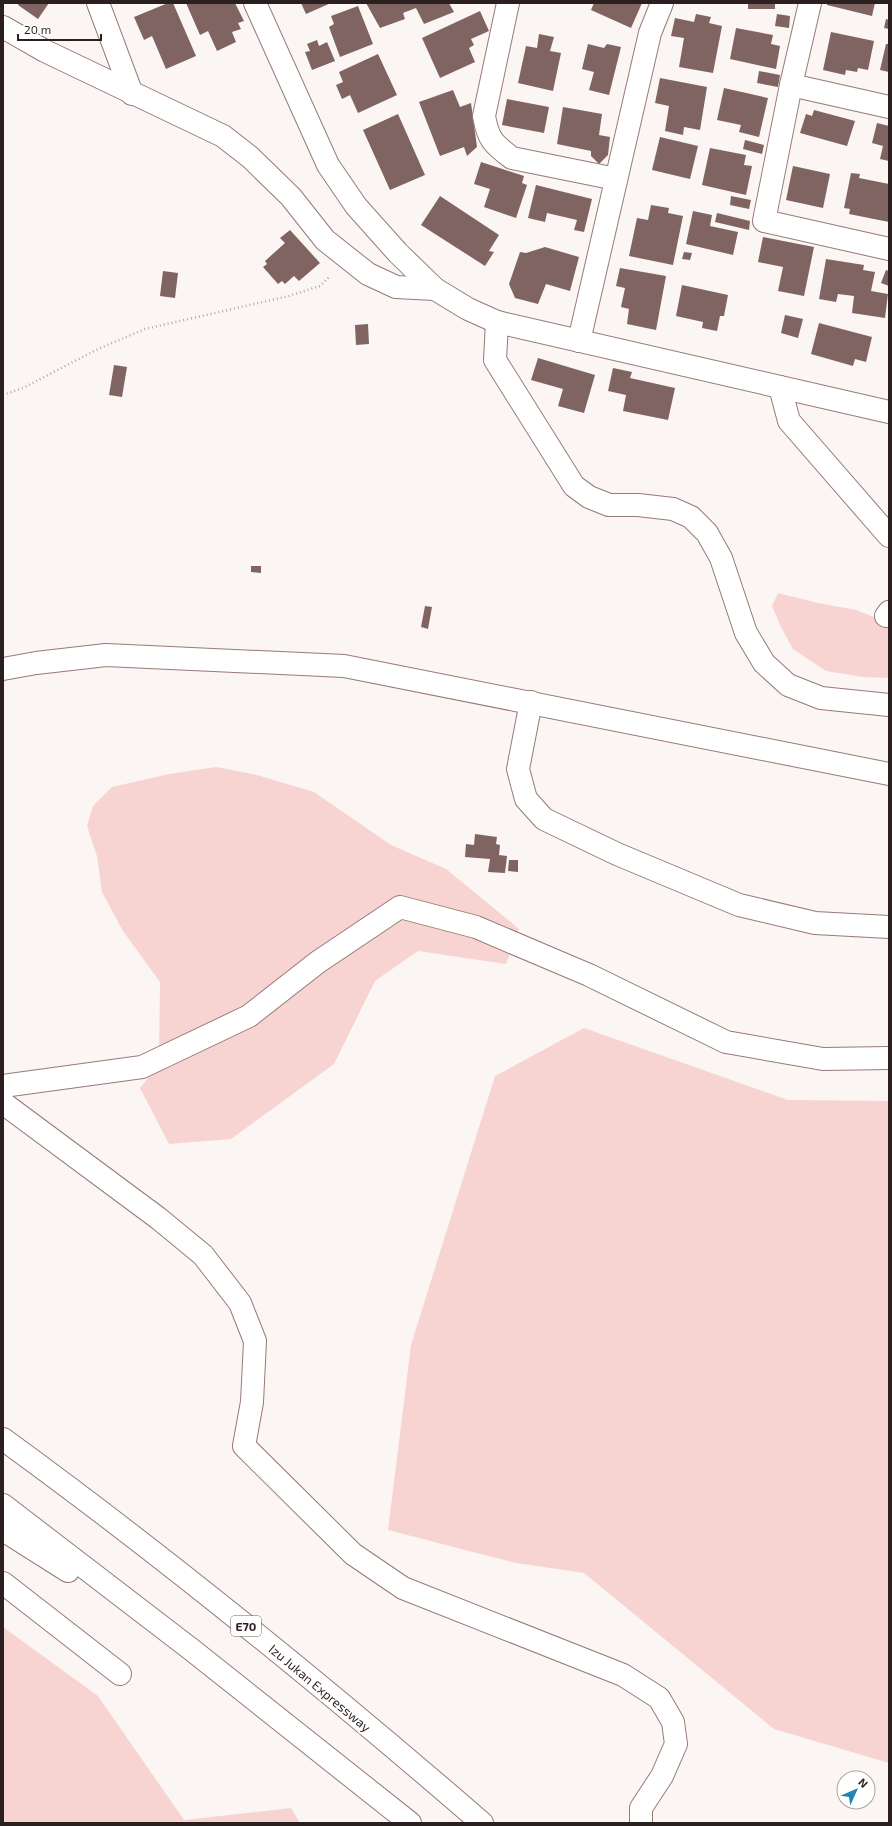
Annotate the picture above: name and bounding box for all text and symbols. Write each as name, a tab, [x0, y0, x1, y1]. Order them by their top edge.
scale bar	[18, 16, 101, 42]
text: 20 m	[24, 22, 51, 36]
road number: E70	[231, 1616, 261, 1636]
street label: Izu Jukan Expressway	[266, 1641, 374, 1735]
north arrow	[836, 1770, 876, 1810]
text: N	[856, 1775, 871, 1790]

